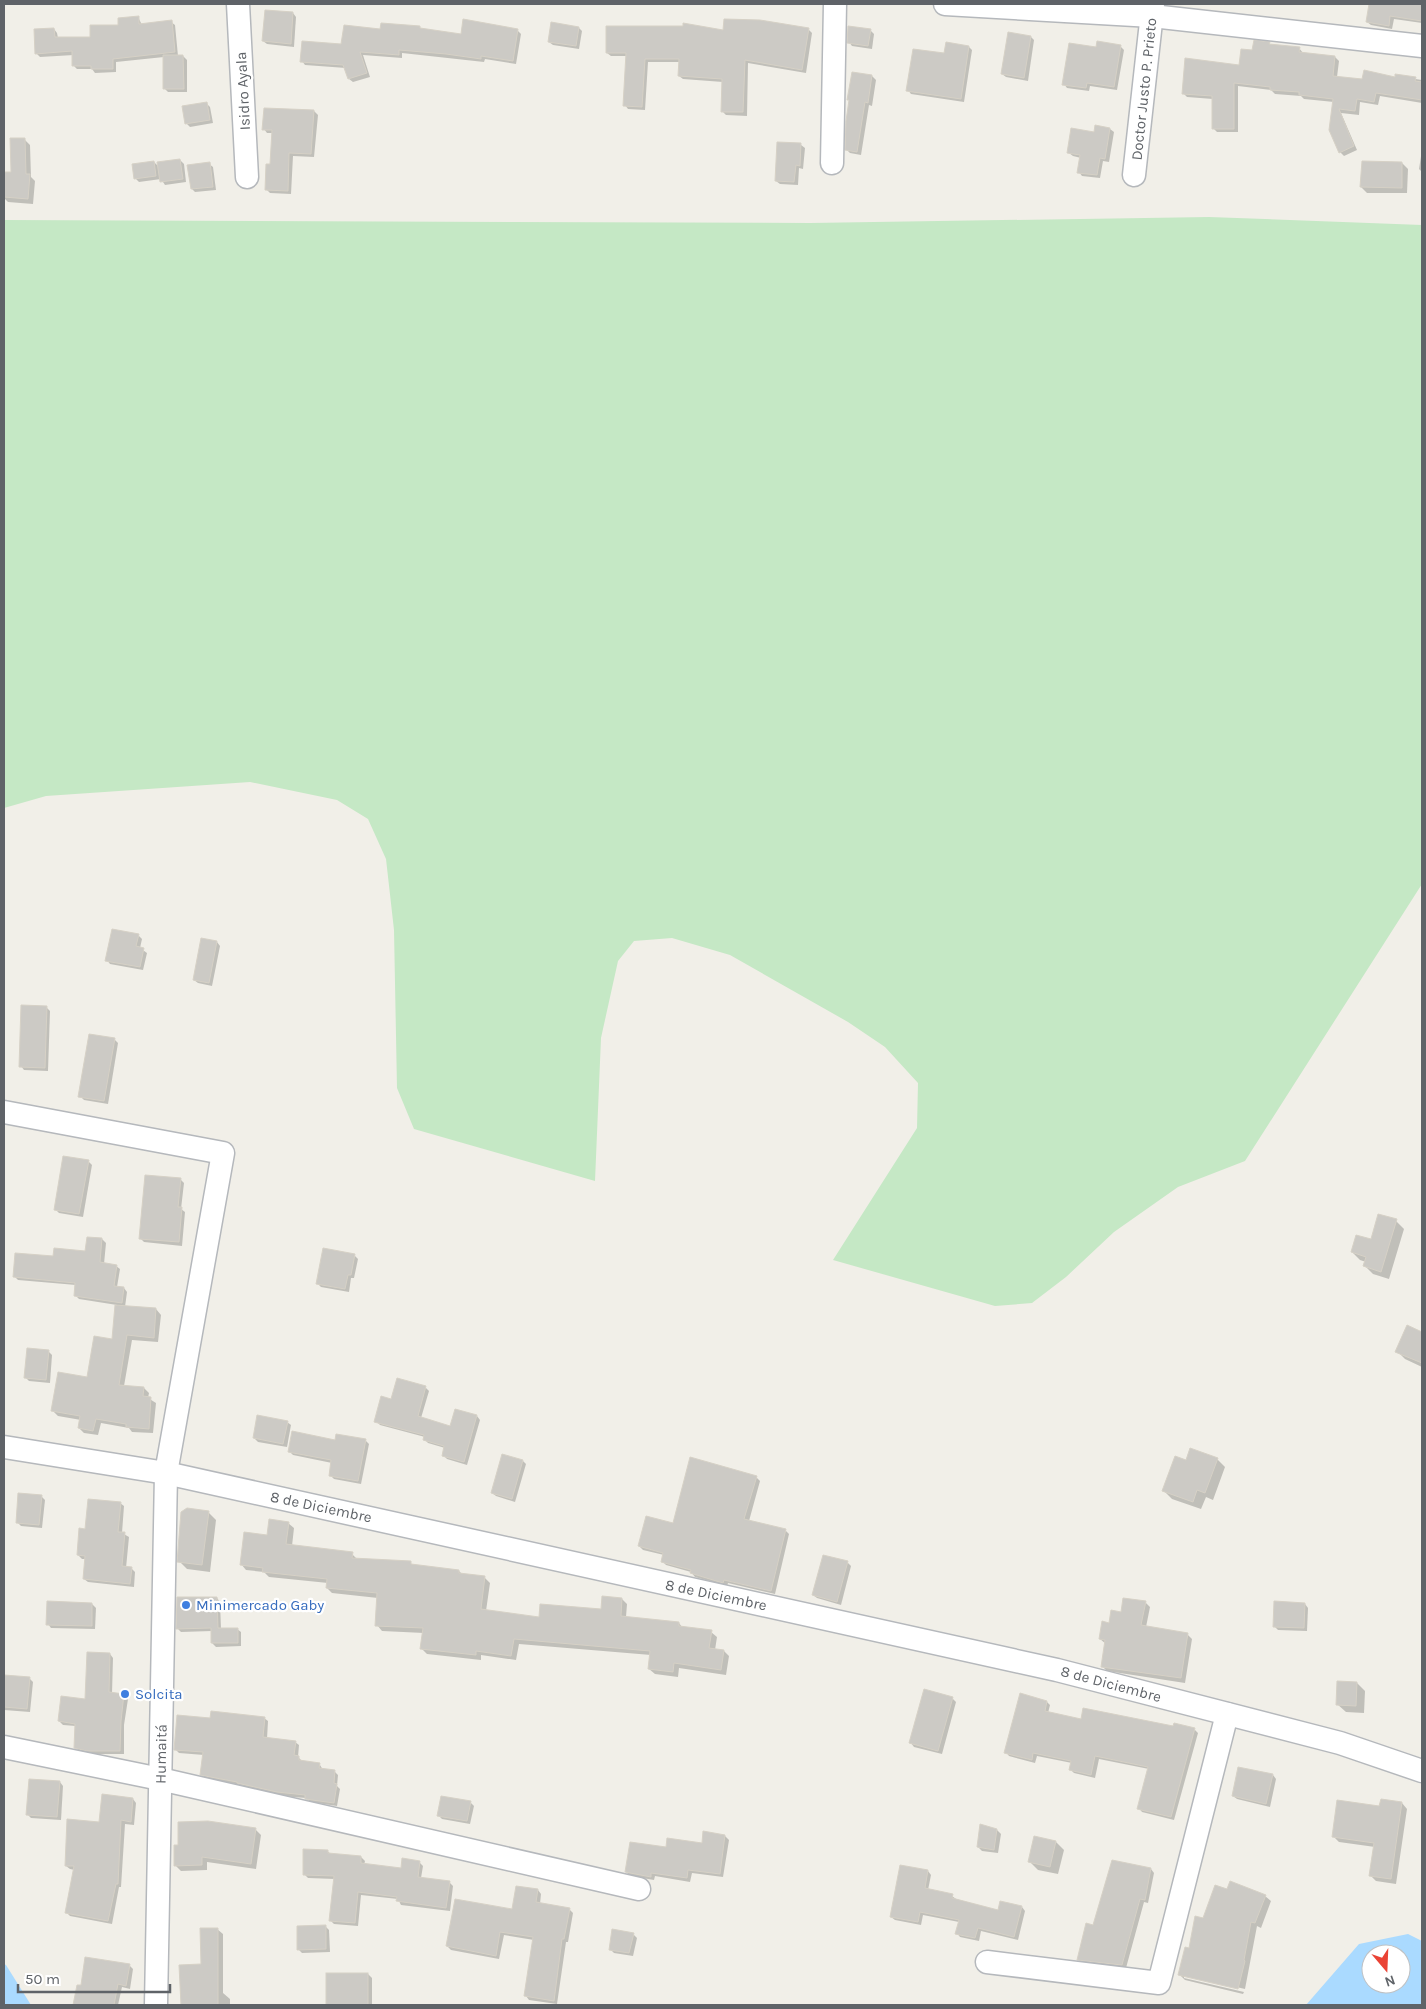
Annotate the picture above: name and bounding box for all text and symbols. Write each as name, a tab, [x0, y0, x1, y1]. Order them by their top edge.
street label: Doctor Justo P. Prieto	[1128, 17, 1160, 161]
street label: Isidro Ayala	[232, 51, 254, 131]
street label: 8 de Diciembre	[269, 1487, 373, 1527]
street label: 8 de Diciembre	[664, 1575, 768, 1615]
place label: Minimercado Gaby	[196, 1596, 324, 1614]
marker: Minimercado Gaby	[180, 1599, 192, 1611]
street label: 8 de Diciembre	[1059, 1662, 1163, 1706]
place label: Solcita	[135, 1685, 183, 1703]
marker: Solcita	[119, 1688, 131, 1700]
street label: Humaitá	[151, 1724, 171, 1784]
north arrow	[1361, 1944, 1411, 1994]
scale bar	[18, 1962, 170, 1994]
text: 50 m	[25, 1970, 60, 1988]
text: N	[1383, 1971, 1398, 1990]

